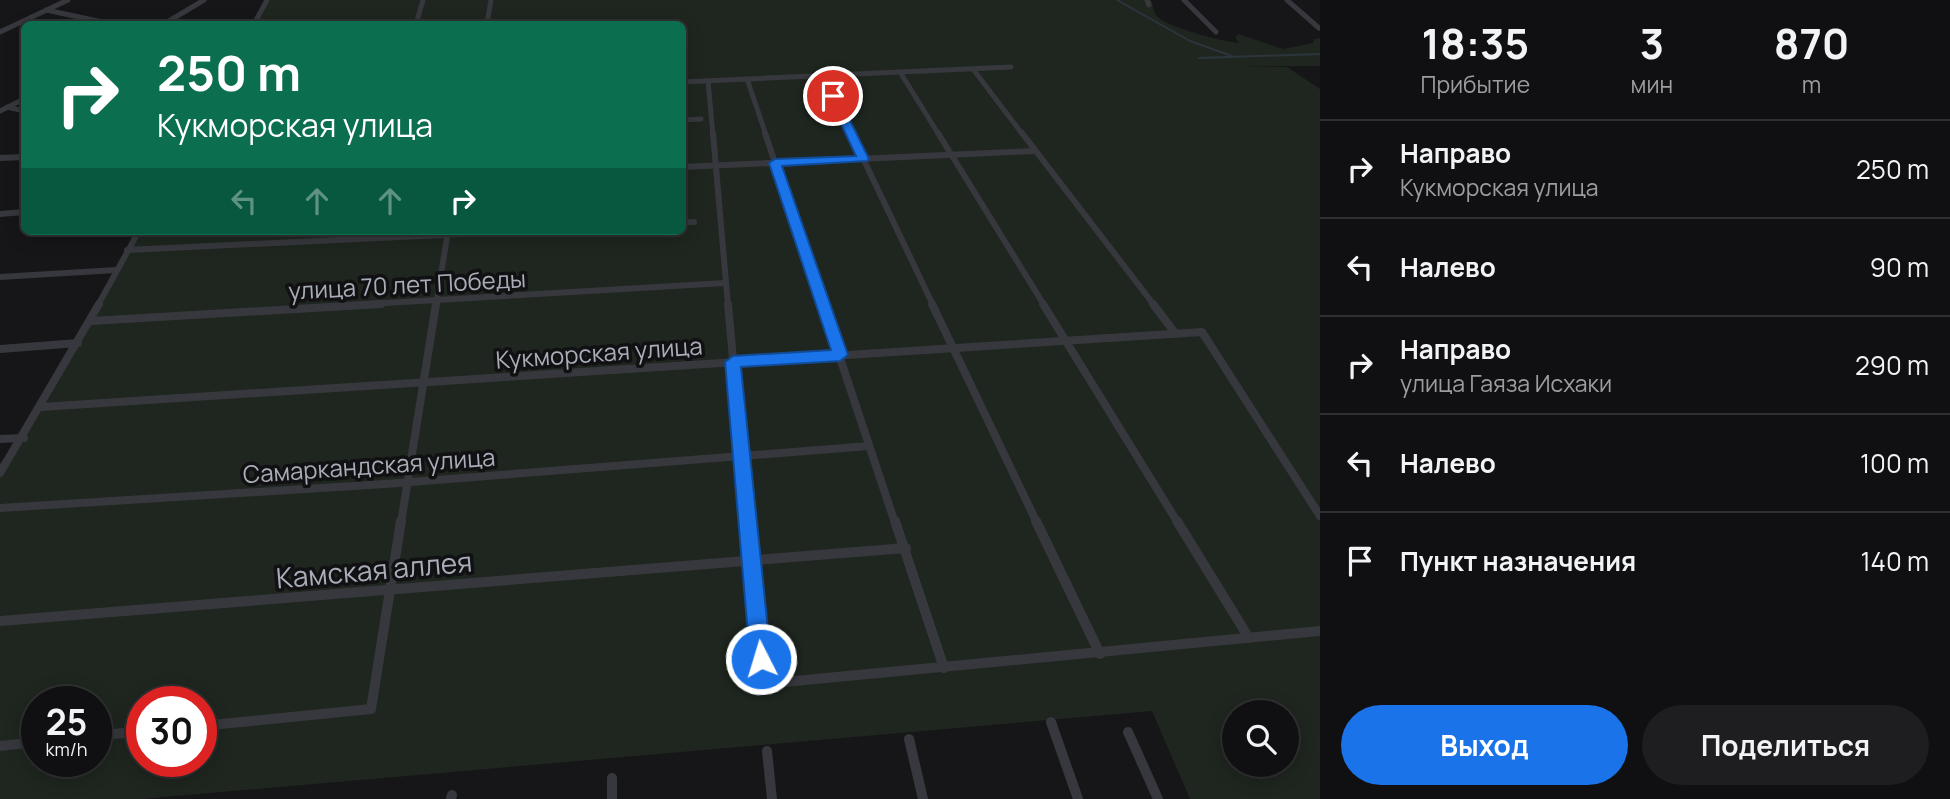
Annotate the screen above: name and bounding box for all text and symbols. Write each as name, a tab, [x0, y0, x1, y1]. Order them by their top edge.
text: 18:35	[1422, 14, 1529, 72]
text: 3	[1640, 14, 1664, 72]
text: 870	[1774, 14, 1849, 72]
text: 250 m	[157, 39, 301, 106]
icon: right	[42, 49, 133, 140]
pin	[803, 66, 863, 126]
text: Прибытие	[1421, 68, 1530, 100]
text: мин	[1631, 68, 1673, 100]
text: m	[1802, 68, 1821, 100]
icon: arrive	[814, 77, 852, 115]
text: Кукморская улица	[157, 103, 433, 147]
text: Направо	[1400, 135, 1511, 171]
icon: right	[1341, 150, 1379, 188]
text: 250 m	[1856, 151, 1929, 187]
text: Кукморская улица	[1400, 171, 1598, 203]
icon: left	[225, 182, 263, 220]
icon: ahead	[298, 182, 336, 220]
icon: ahead	[371, 182, 409, 220]
icon: right	[444, 182, 482, 220]
icon: left	[1341, 248, 1379, 286]
text: Налево	[1400, 249, 1496, 285]
text: 90 m	[1870, 249, 1929, 285]
street label: улица 70 лет Победы	[287, 261, 527, 307]
street label: Кукморская улица	[495, 328, 703, 376]
text: Направо	[1400, 331, 1511, 367]
icon: right	[1341, 346, 1379, 384]
text: 290 m	[1855, 347, 1929, 383]
text: улица Гаяза Исхаки	[1400, 367, 1612, 399]
street label: Самаркандская улица	[242, 440, 496, 490]
icon: left	[1341, 444, 1379, 482]
text: Налево	[1400, 445, 1496, 481]
text: 100 m	[1860, 445, 1929, 481]
street label: Камская аллея	[274, 541, 474, 597]
icon: arrive	[1341, 542, 1379, 580]
text: Пункт назначения	[1400, 543, 1636, 579]
text: 140 m	[1860, 543, 1929, 579]
position arrow	[724, 622, 798, 696]
speed limit sign: 30	[126, 686, 217, 777]
text: 25	[46, 698, 87, 746]
map controls	[1222, 700, 1299, 777]
button: search	[1222, 700, 1299, 777]
button: Выход	[1341, 705, 1628, 785]
button: Поделиться	[1642, 705, 1929, 785]
text: km/h	[46, 737, 87, 761]

